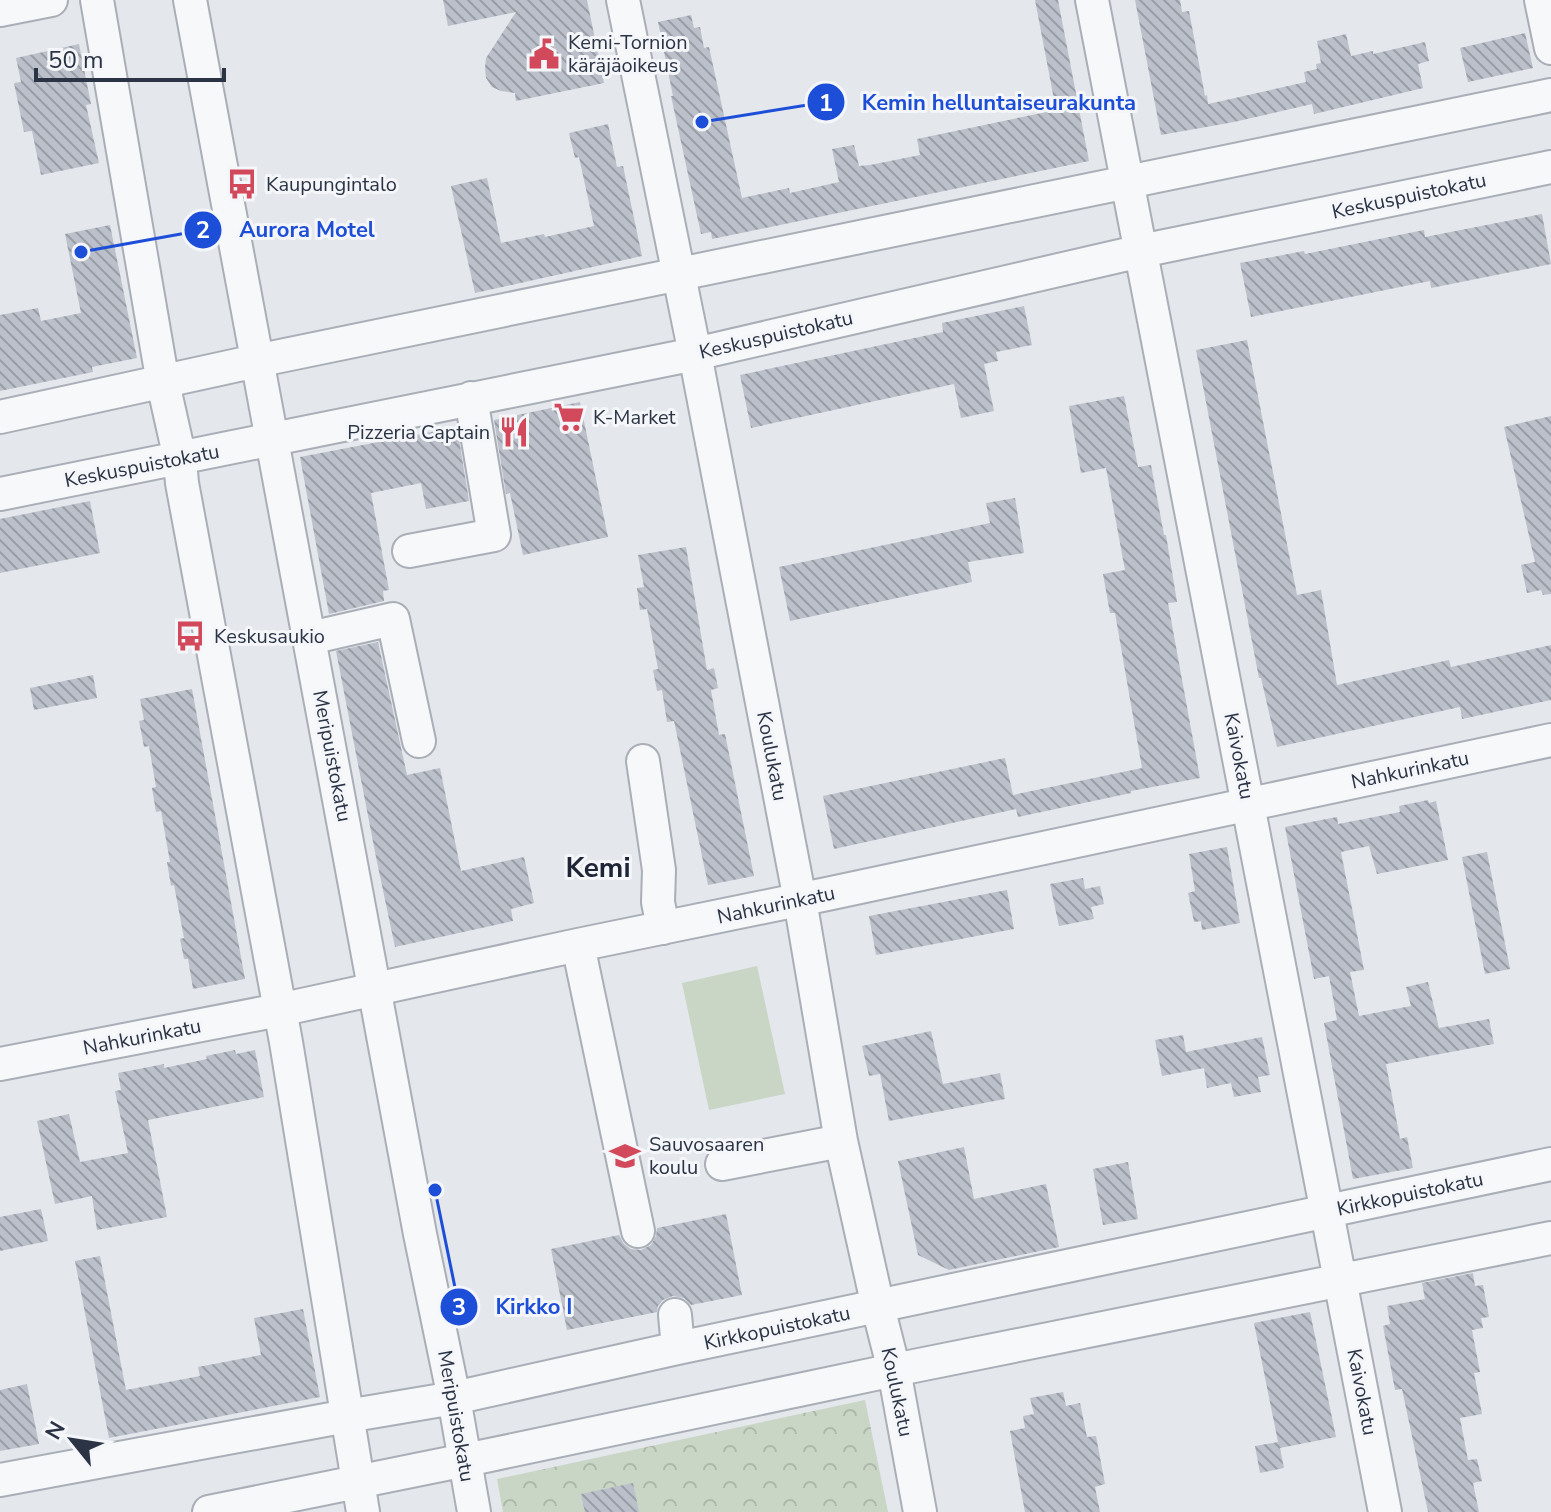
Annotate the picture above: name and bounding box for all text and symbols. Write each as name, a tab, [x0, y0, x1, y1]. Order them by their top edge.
place label: Kemi-Tornion käräjäoikeus	[568, 29, 688, 79]
scale bar	[36, 32, 224, 82]
public building icon: Kemi-Tornion käräjäoikeus	[527, 37, 561, 71]
text: 50 m	[48, 44, 104, 76]
callout: Kemin helluntaiseurakunta	[806, 79, 1152, 125]
text: 1	[819, 87, 833, 119]
text: Kemin helluntaiseurakunta	[862, 88, 1136, 118]
street label: Keskuspuistokatu	[1329, 166, 1489, 226]
bus stop icon: Kaupungintalo	[225, 167, 259, 201]
place label: Kaupungintalo	[266, 171, 397, 198]
callout: Aurora Motel	[183, 207, 391, 253]
text: 2	[196, 214, 210, 246]
text: Aurora Motel	[239, 215, 375, 245]
street label: Keskuspuistokatu	[696, 304, 856, 366]
supermarket icon: K-Market	[552, 400, 586, 434]
place label: K-Market	[593, 404, 677, 431]
restaurant icon: Pizzeria Captain	[497, 415, 531, 449]
place label: Pizzeria Captain	[347, 419, 490, 446]
street label: Keskuspuistokatu	[62, 438, 222, 494]
bus stop icon: Keskusaukio	[173, 619, 207, 653]
place label: Keskusaukio	[214, 623, 325, 650]
street label: Meripuistokatu	[306, 688, 358, 824]
street label: Koulukatu	[750, 709, 794, 803]
street label: Kaivokatu	[1217, 710, 1261, 802]
street label: Nahkurinkatu	[1349, 744, 1471, 796]
district label: Kemi	[565, 849, 631, 887]
street label: Nahkurinkatu	[715, 879, 837, 931]
street label: Nahkurinkatu	[81, 1012, 203, 1062]
place label: Sauvosaaren koulu	[649, 1131, 764, 1181]
school or university icon: Sauvosaaren koulu	[608, 1139, 642, 1173]
street label: Kirkkopuistokatu	[1334, 1165, 1486, 1223]
callout: Kirkko I	[439, 1284, 588, 1330]
text: 3	[452, 1291, 466, 1323]
text: Kirkko I	[495, 1292, 573, 1322]
street label: Kirkkopuistokatu	[701, 1299, 853, 1357]
street label: Koulukatu	[874, 1345, 920, 1439]
street label: Kaivokatu	[1340, 1346, 1384, 1438]
street label: Meripuistokatu	[431, 1348, 481, 1484]
north arrow	[32, 1400, 112, 1480]
text: N	[38, 1416, 73, 1445]

